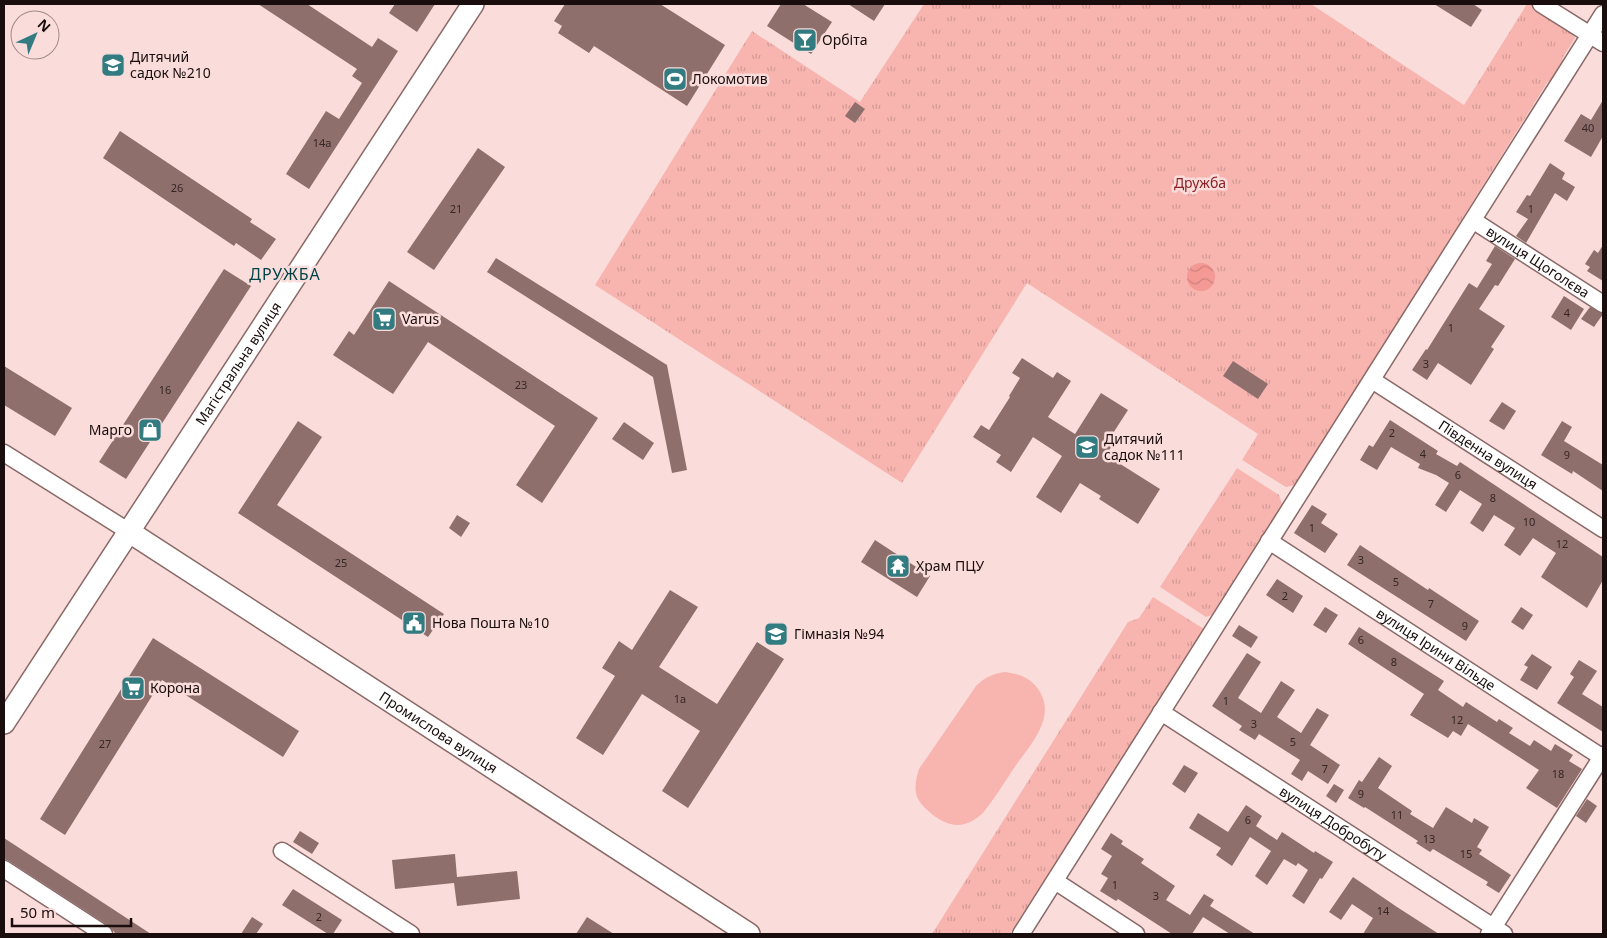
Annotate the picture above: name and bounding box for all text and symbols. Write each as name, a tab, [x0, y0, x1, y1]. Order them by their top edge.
north arrow	[10, 10, 60, 60]
text: N	[34, 14, 55, 36]
bar icon: Орбіта	[792, 27, 818, 53]
place label: Орбіта	[822, 30, 867, 49]
place label: Дитячий садок №210	[130, 47, 211, 82]
school or university icon: Дитячий садок №210	[100, 52, 126, 78]
sports icon: Локомотив	[662, 66, 688, 92]
place label: Локомотив	[692, 69, 768, 88]
house number: 40	[1582, 120, 1594, 135]
house number: 14а	[313, 135, 331, 150]
park label: Дружба	[1174, 173, 1226, 192]
house number: 26	[171, 180, 183, 195]
house number: 21	[450, 201, 462, 216]
house number: 1	[1528, 201, 1534, 216]
street label: вулиця Щоголєва	[1483, 221, 1593, 302]
district label: ДРУЖБА	[249, 263, 321, 285]
street label: Магістральна вулиця	[191, 298, 285, 429]
house number: 4	[1564, 305, 1571, 320]
supermarket icon: Varus	[371, 306, 397, 332]
place label: Varus	[402, 309, 439, 328]
house number: 1	[1448, 320, 1454, 335]
house number: 3	[1423, 356, 1429, 371]
house number: 23	[515, 377, 527, 392]
house number: 16	[159, 382, 171, 397]
street label: Південна вулиця	[1435, 415, 1541, 493]
shop icon: Марго	[137, 417, 163, 443]
place label: Марго	[89, 420, 132, 439]
house number: 2	[1389, 425, 1395, 440]
place label: Дитячий садок №111	[1104, 429, 1185, 464]
school or university icon: Дитячий садок №111	[1074, 434, 1100, 460]
house number: 4	[1420, 446, 1427, 461]
house number: 9	[1564, 447, 1570, 462]
house number: 6	[1455, 467, 1461, 482]
house number: 8	[1490, 490, 1496, 505]
house number: 10	[1523, 514, 1535, 529]
house number: 1	[1309, 520, 1315, 535]
house number: 12	[1556, 536, 1568, 551]
house number: 3	[1358, 552, 1364, 567]
temple icon: Храм ПЦУ	[885, 553, 911, 579]
house number: 25	[335, 555, 347, 570]
place label: Храм ПЦУ	[916, 556, 985, 575]
house number: 5	[1393, 574, 1399, 589]
house number: 2	[1282, 588, 1288, 603]
house number: 7	[1428, 596, 1434, 611]
street label: вулиця Ірини Вільде	[1373, 603, 1500, 695]
public building icon: Нова Пошта №10	[401, 610, 427, 636]
place label: Нова Пошта №10	[432, 613, 549, 632]
house number: 9	[1462, 618, 1468, 633]
school or university icon: Гімназія №94	[763, 621, 789, 647]
place label: Гімназія №94	[794, 624, 884, 643]
house number: 6	[1358, 632, 1364, 647]
house number: 8	[1391, 654, 1397, 669]
supermarket icon: Корона	[120, 675, 146, 701]
place label: Корона	[150, 678, 200, 697]
street label: Промислова вулиця	[376, 687, 501, 777]
house number: 1а	[674, 691, 686, 706]
house number: 1	[1223, 693, 1229, 708]
house number: 12	[1451, 712, 1463, 727]
house number: 3	[1251, 716, 1257, 731]
house number: 5	[1290, 734, 1296, 749]
house number: 27	[99, 736, 111, 751]
house number: 7	[1322, 761, 1328, 776]
house number: 18	[1552, 766, 1564, 781]
street label: вулиця Добробуту	[1276, 781, 1391, 865]
house number: 9	[1358, 786, 1364, 801]
house number: 11	[1391, 807, 1403, 822]
house number: 6	[1245, 812, 1251, 827]
house number: 13	[1423, 831, 1435, 846]
house number: 15	[1460, 846, 1472, 861]
house number: 1	[1112, 877, 1118, 892]
house number: 3	[1153, 888, 1159, 903]
scale bar	[12, 896, 131, 928]
text: 50 m	[20, 902, 55, 922]
house number: 14	[1377, 903, 1390, 918]
house number: 2	[316, 909, 322, 924]

